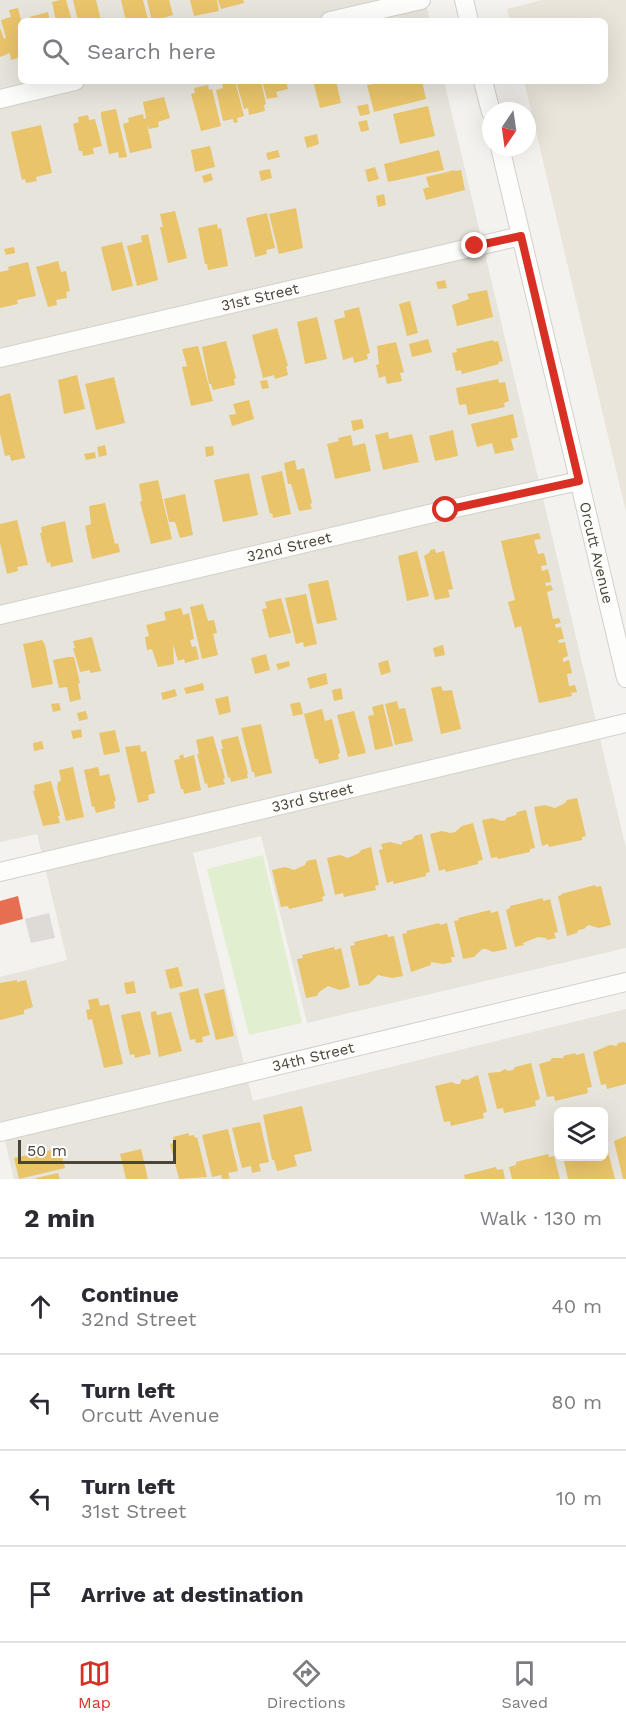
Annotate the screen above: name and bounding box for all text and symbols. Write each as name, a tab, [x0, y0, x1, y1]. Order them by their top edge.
search box	[18, 18, 608, 84]
icon: search	[39, 35, 72, 68]
text: Search here	[87, 39, 216, 64]
north arrow	[482, 102, 536, 156]
route end	[461, 232, 487, 258]
street label: 31st Street	[219, 279, 301, 315]
route start	[432, 496, 458, 522]
street label: Orcutt Avenue	[576, 500, 617, 605]
street label: 32nd Street	[245, 528, 334, 566]
street label: 33rd Street	[270, 779, 355, 816]
street label: 34th Street	[270, 1038, 357, 1075]
map controls	[554, 1107, 608, 1161]
button: layers	[554, 1107, 608, 1161]
scale bar	[18, 1137, 176, 1164]
text: 50 m	[27, 1141, 67, 1160]
text: 2 min	[24, 1203, 95, 1233]
text: Walk · 130 m	[480, 1206, 602, 1230]
text: Continue	[81, 1282, 179, 1307]
icon: ahead	[24, 1290, 57, 1323]
text: 40 m	[551, 1294, 602, 1318]
text: 32nd Street	[81, 1307, 196, 1331]
text: Turn left	[81, 1378, 175, 1403]
icon: left	[24, 1386, 57, 1419]
text: 80 m	[551, 1390, 602, 1414]
text: Orcutt Avenue	[81, 1403, 219, 1427]
text: Turn left	[81, 1474, 175, 1499]
icon: left	[24, 1482, 57, 1515]
text: 10 m	[556, 1486, 602, 1510]
text: 31st Street	[81, 1499, 186, 1523]
icon: arrive	[24, 1578, 57, 1611]
text: Arrive at destination	[81, 1582, 304, 1607]
tab: Map	[78, 1657, 111, 1712]
tab: Directions	[267, 1657, 346, 1712]
tab: Saved	[502, 1657, 548, 1712]

